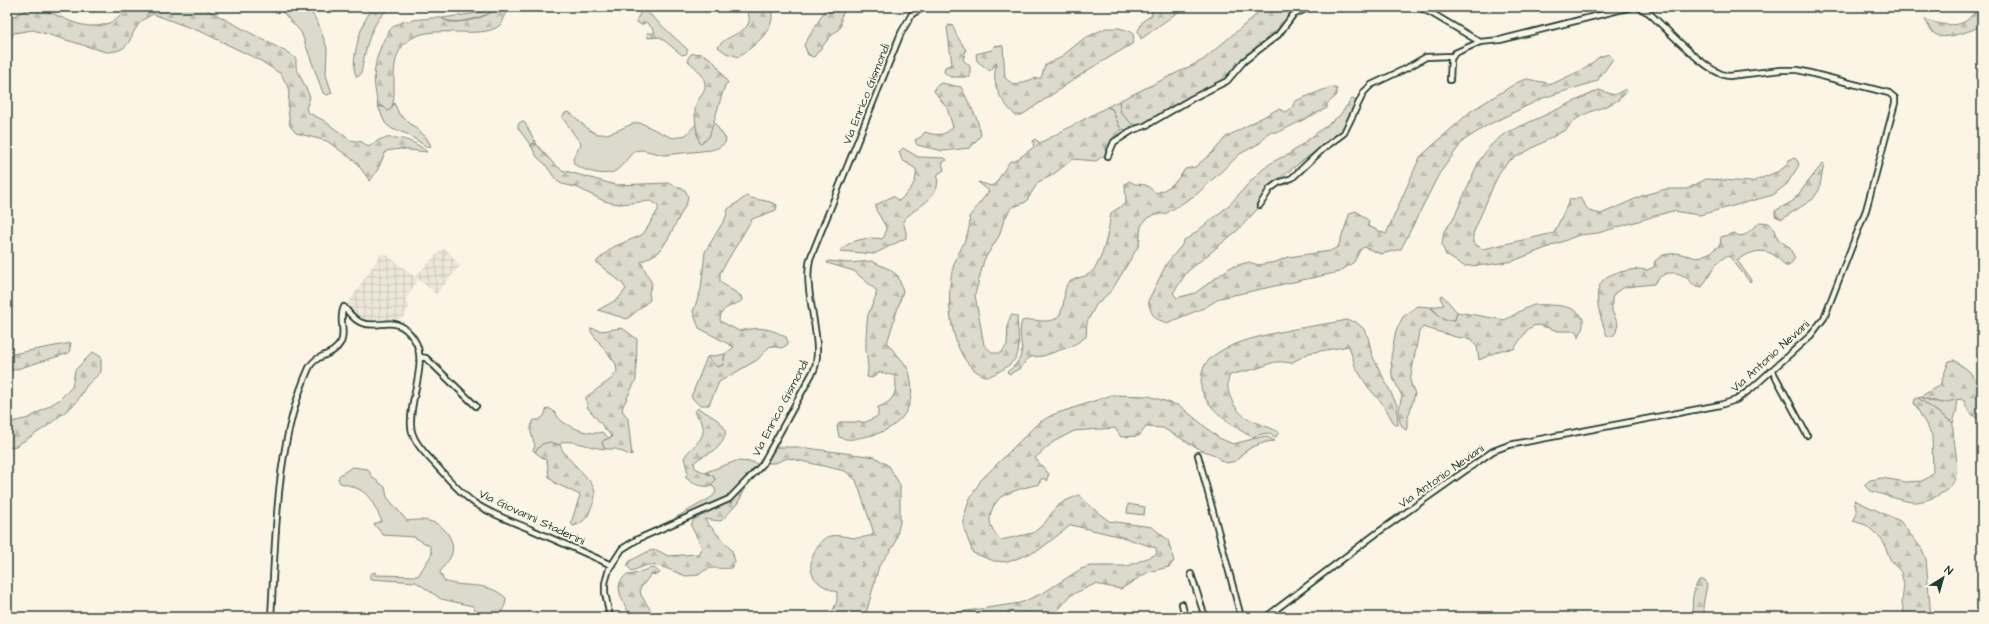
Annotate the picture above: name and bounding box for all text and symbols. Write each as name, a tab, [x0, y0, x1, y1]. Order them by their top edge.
street label: Via Enrico Gismondi	[839, 41, 894, 147]
street label: Via Antonio Neviani	[1727, 316, 1814, 396]
street label: Via Enrico Gismondi	[748, 357, 813, 460]
street label: Via Antonio Neviani	[1395, 440, 1488, 512]
street label: Via Giovanni Staderini	[476, 485, 588, 550]
north arrow	[1923, 558, 1963, 598]
text: N	[1941, 562, 1956, 579]

